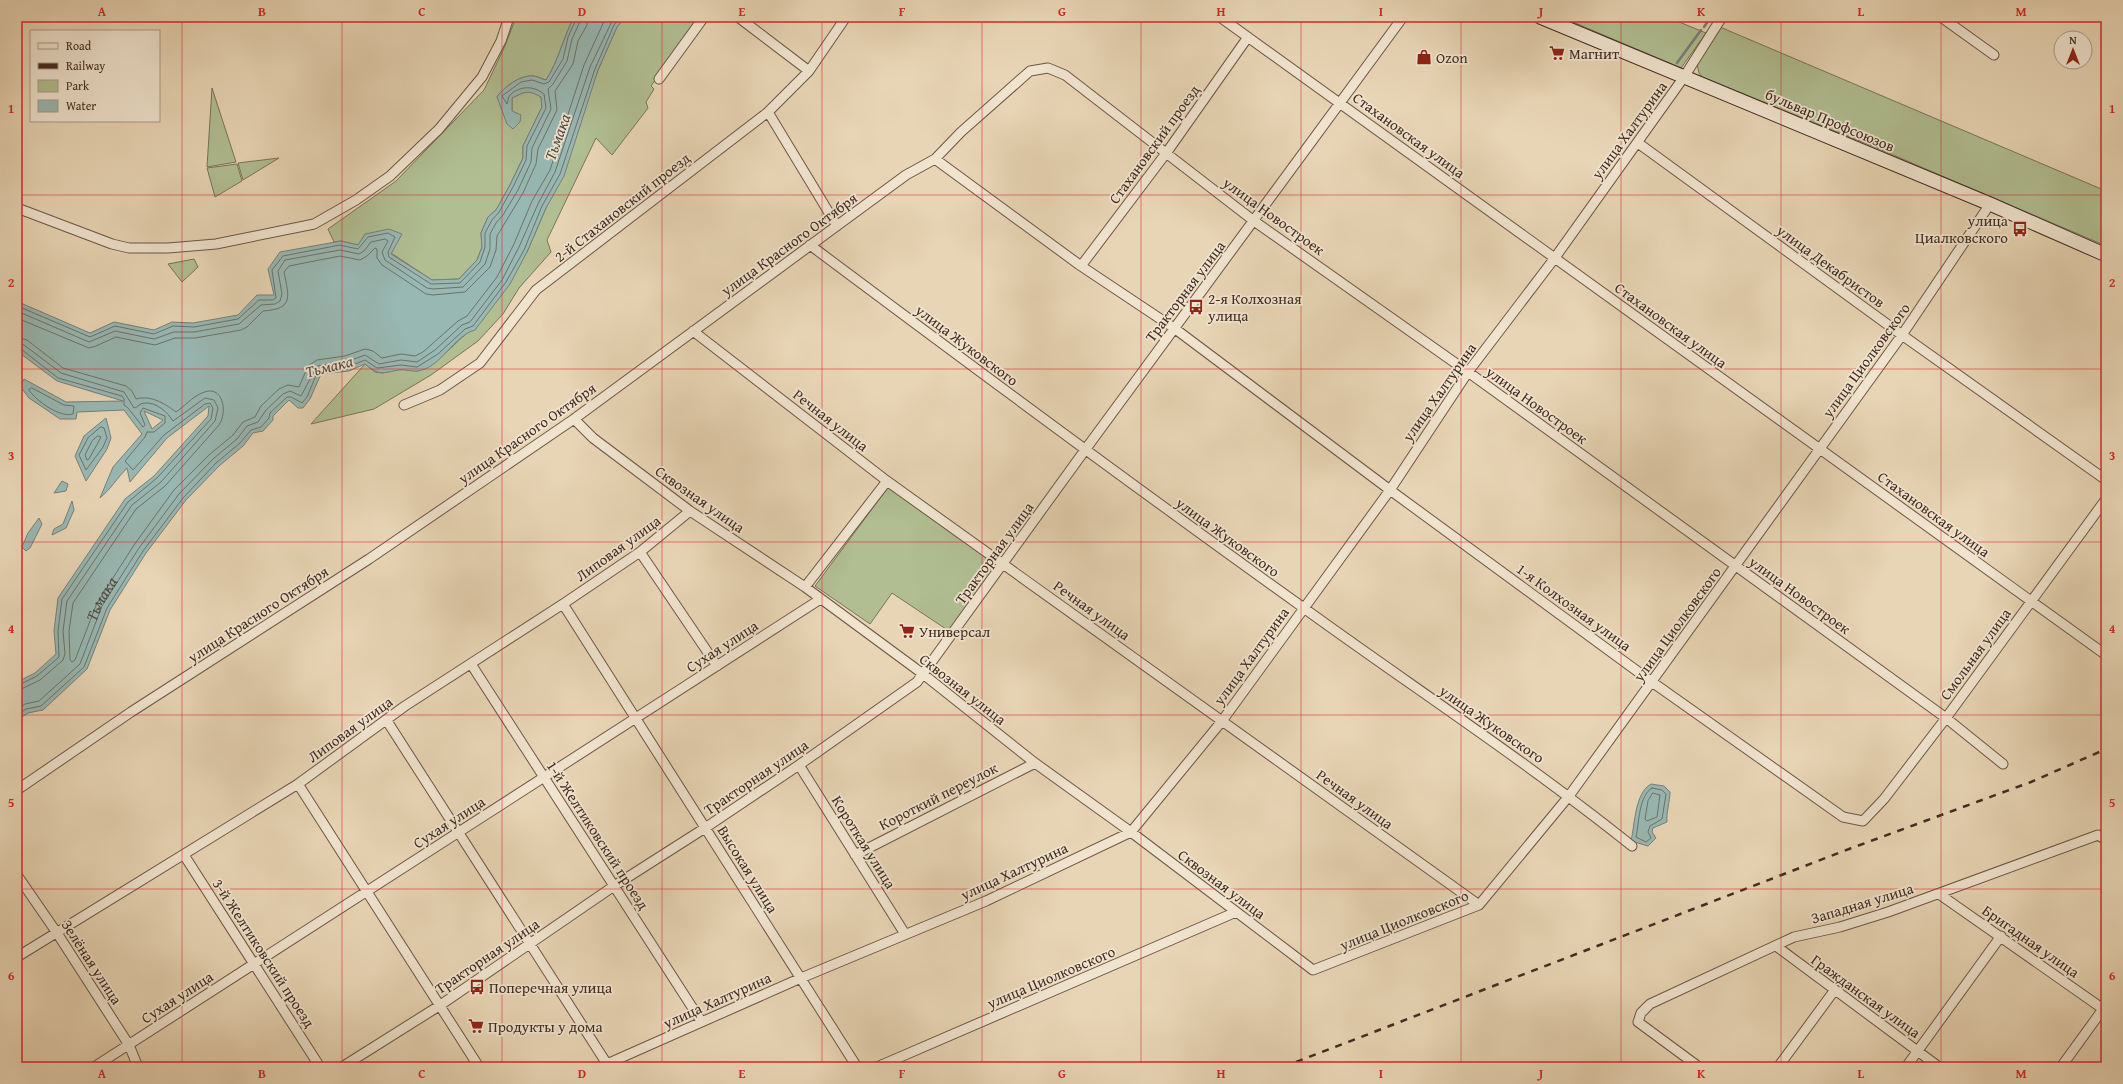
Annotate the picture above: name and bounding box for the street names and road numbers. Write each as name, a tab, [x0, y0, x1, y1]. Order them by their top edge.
street label: улица Халтурина	[1586, 76, 1672, 184]
street label: Стахановский проезд	[1104, 80, 1204, 208]
street label: бульвар Профсоюзов	[1762, 83, 1898, 157]
street label: Стахановская улица	[1349, 87, 1470, 183]
street label: 2-й Стахановский проезд	[550, 147, 694, 267]
street label: улица Новостроек	[1218, 171, 1329, 260]
street label: улица Красного Октября	[716, 187, 862, 301]
street label: улица Декабристов	[1772, 219, 1889, 312]
street label: Тракторная улица	[1140, 235, 1231, 346]
street label: Стахановская улица	[1611, 277, 1732, 373]
street label: улица Циолковского	[1817, 298, 1915, 423]
street label: улица Жуковского	[910, 299, 1023, 391]
street label: улица Халтурина	[1396, 338, 1481, 446]
street label: улица Новостроек	[1481, 360, 1592, 449]
street label: улица Красного Октября	[453, 377, 600, 489]
street label: Речная улица	[789, 384, 874, 457]
street label: Сквозная улица	[651, 460, 750, 538]
street label: Стахановская улица	[1874, 466, 1995, 562]
street label: улица Жуковского	[1171, 492, 1284, 582]
street label: Тракторная улица	[950, 497, 1039, 608]
street label: Липовая улица	[571, 509, 665, 586]
street label: улица Новостроек	[1744, 550, 1855, 639]
street label: 1-я Колхозная улица	[1512, 558, 1636, 656]
street label: улица Красного Октября	[183, 560, 333, 668]
street label: улица Циолковского	[1628, 562, 1726, 687]
street label: Речная улица	[1049, 575, 1135, 646]
street label: улица Халтурина	[1208, 602, 1294, 710]
street label: Смольная улица	[1934, 603, 2016, 704]
street label: Сухая улица	[682, 614, 763, 677]
street label: Сквозная улица	[915, 648, 1011, 730]
street label: улица Жуковского	[1434, 679, 1549, 768]
street label: Липовая улица	[303, 690, 397, 767]
street label: Тракторная улица	[700, 734, 813, 820]
street label: 1-й Желтиковский проезд	[542, 756, 654, 914]
street label: Короткий переулок	[875, 757, 1001, 835]
street label: Речная улица	[1312, 764, 1398, 835]
street label: Сухая улица	[409, 790, 490, 853]
street label: Короткая улица	[827, 791, 902, 893]
street label: Высокая улица	[713, 821, 784, 918]
street label: улица Халтурина	[956, 837, 1072, 906]
street label: Сквозная улица	[1174, 844, 1271, 924]
street label: 3-й Желтиковский проезд	[208, 874, 320, 1032]
street label: Западная улица	[1808, 877, 1917, 929]
street label: улица Циолковского	[1336, 884, 1472, 956]
street label: Бригадная улица	[1978, 900, 2085, 983]
street label: Тракторная улица	[431, 913, 544, 999]
street label: Зелёная улица	[57, 915, 128, 1009]
street label: улица Циолковского	[983, 940, 1119, 1014]
street label: Гражданская улица	[1807, 949, 1926, 1043]
street label: Сухая улица	[137, 965, 218, 1028]
street label: улица Халтурина	[659, 966, 775, 1034]

